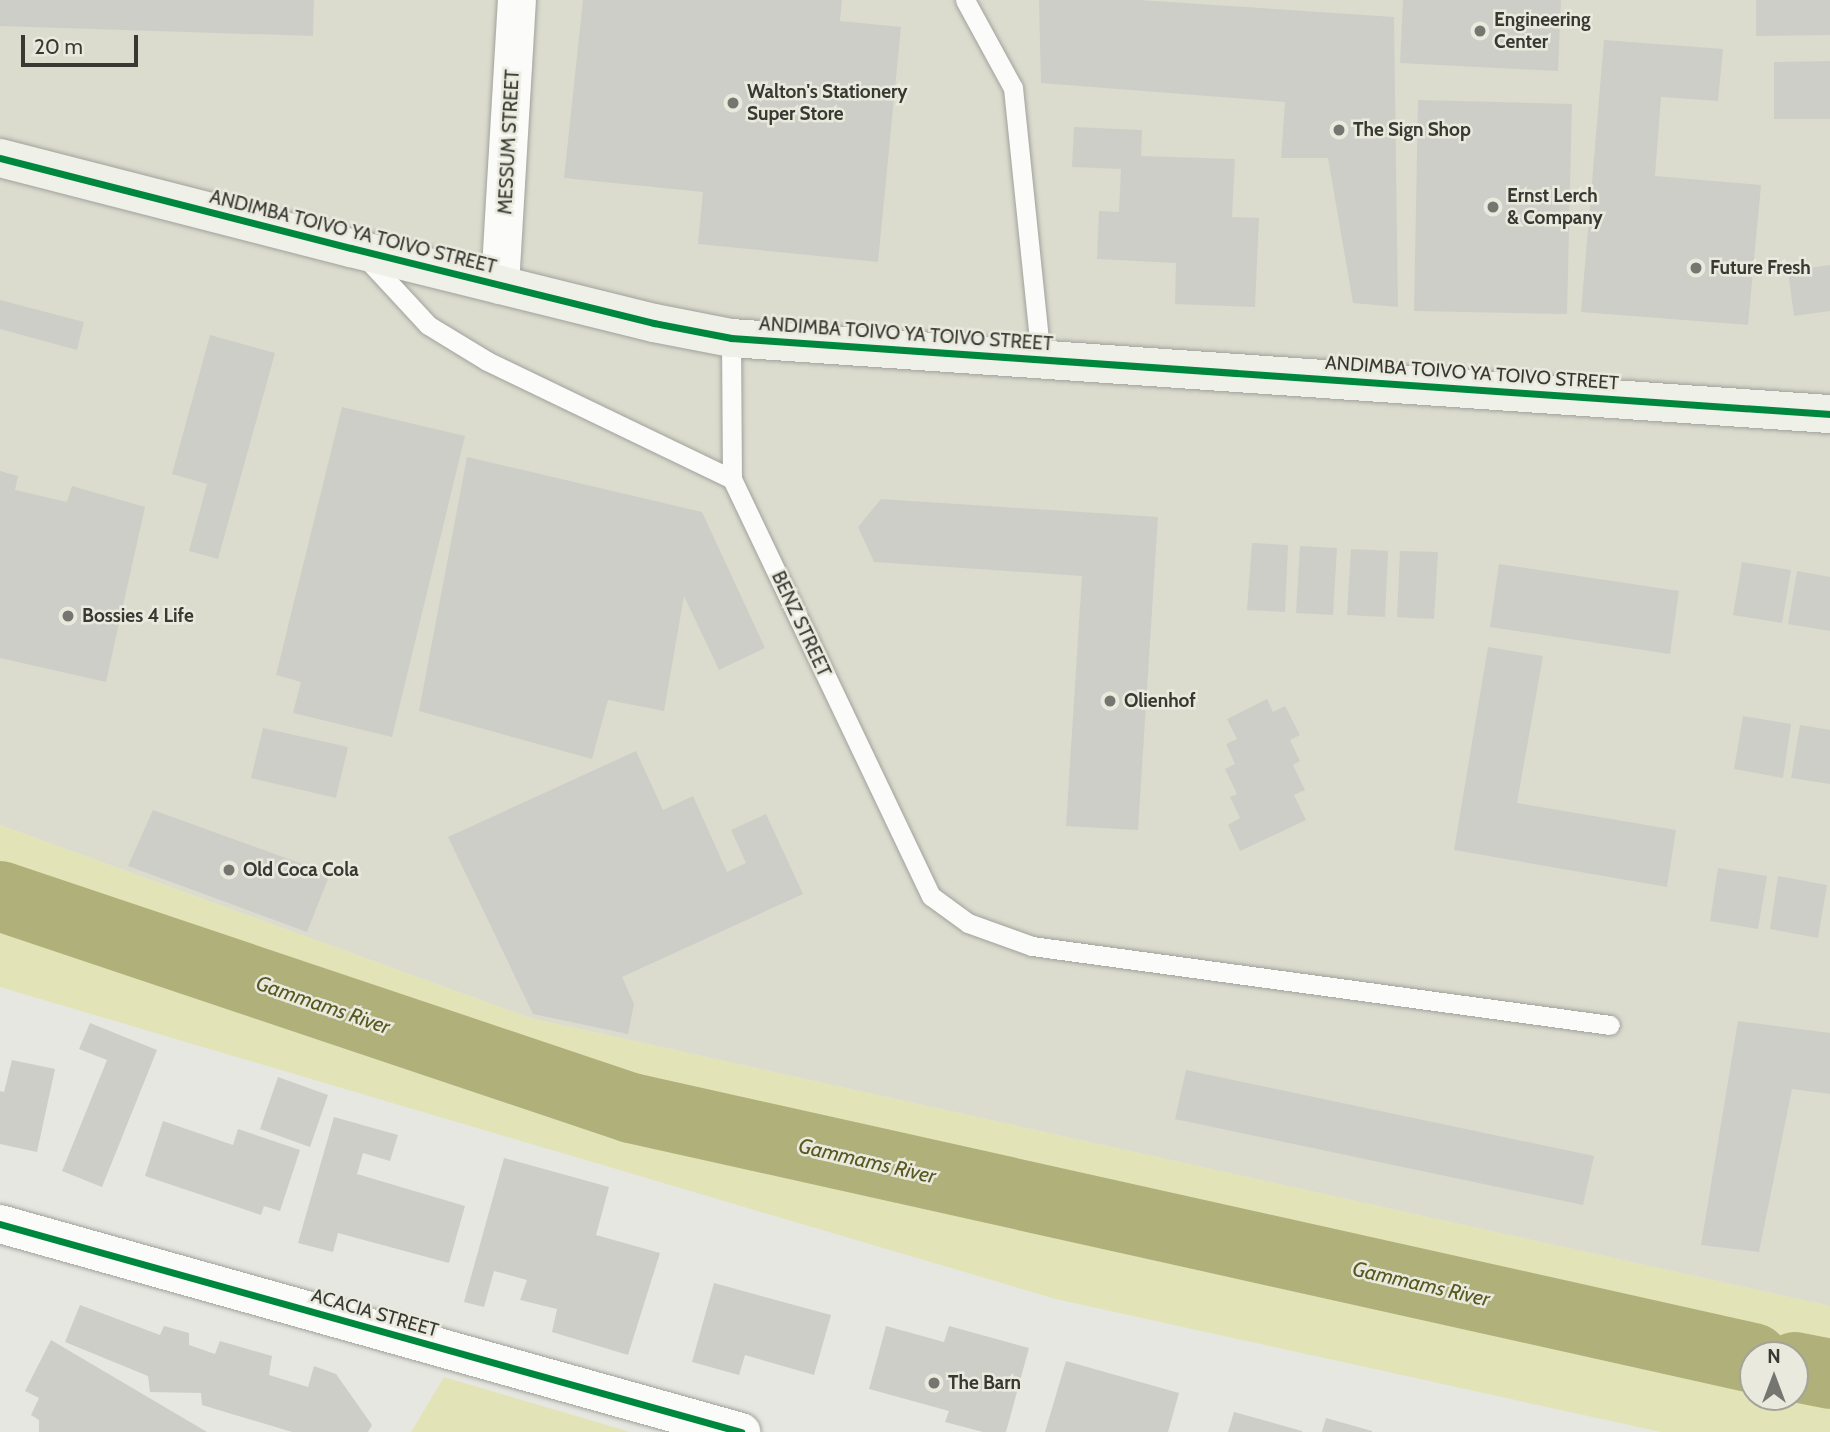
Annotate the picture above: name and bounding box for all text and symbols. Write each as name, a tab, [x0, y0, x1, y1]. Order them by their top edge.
place label: Engineering Center	[1494, 9, 1591, 53]
scale bar	[24, 21, 142, 65]
marker: Engineering Center	[1472, 23, 1488, 39]
text: 20 m	[34, 34, 83, 59]
street label: MESSUM STREET	[494, 69, 524, 215]
place label: Walton's Stationery Super Store	[747, 81, 907, 125]
marker: Walton's Stationery Super Store	[725, 95, 741, 111]
place label: The Sign Shop	[1353, 119, 1471, 141]
marker: The Sign Shop	[1331, 122, 1347, 138]
street label: ANDIMBA TOIVO YA TOIVO STREET	[207, 185, 499, 279]
place label: Ernst Lerch & Company	[1507, 185, 1603, 229]
marker: Ernst Lerch & Company	[1485, 199, 1501, 215]
place label: Future Fresh	[1710, 257, 1811, 279]
marker: Future Fresh	[1688, 260, 1704, 276]
street label: ANDIMBA TOIVO YA TOIVO STREET	[758, 312, 1054, 356]
street label: ANDIMBA TOIVO YA TOIVO STREET	[1324, 351, 1620, 395]
street label: BENZ STREET	[767, 568, 835, 680]
place label: Bossies 4 Life	[82, 605, 194, 627]
marker: Bossies 4 Life	[60, 608, 76, 624]
place label: Olienhof	[1124, 690, 1196, 712]
marker: Olienhof	[1102, 693, 1118, 709]
place label: Old Coca Cola	[243, 859, 359, 881]
marker: Old Coca Cola	[221, 862, 237, 878]
water label: Gammams River	[253, 970, 393, 1040]
water label: Gammams River	[796, 1133, 938, 1189]
water label: Gammams River	[1350, 1256, 1492, 1312]
street label: ACACIA STREET	[309, 1284, 441, 1342]
north arrow	[1739, 1341, 1809, 1411]
text: N	[1767, 1345, 1781, 1368]
place label: The Barn	[948, 1372, 1021, 1394]
marker: The Barn	[926, 1375, 942, 1391]

